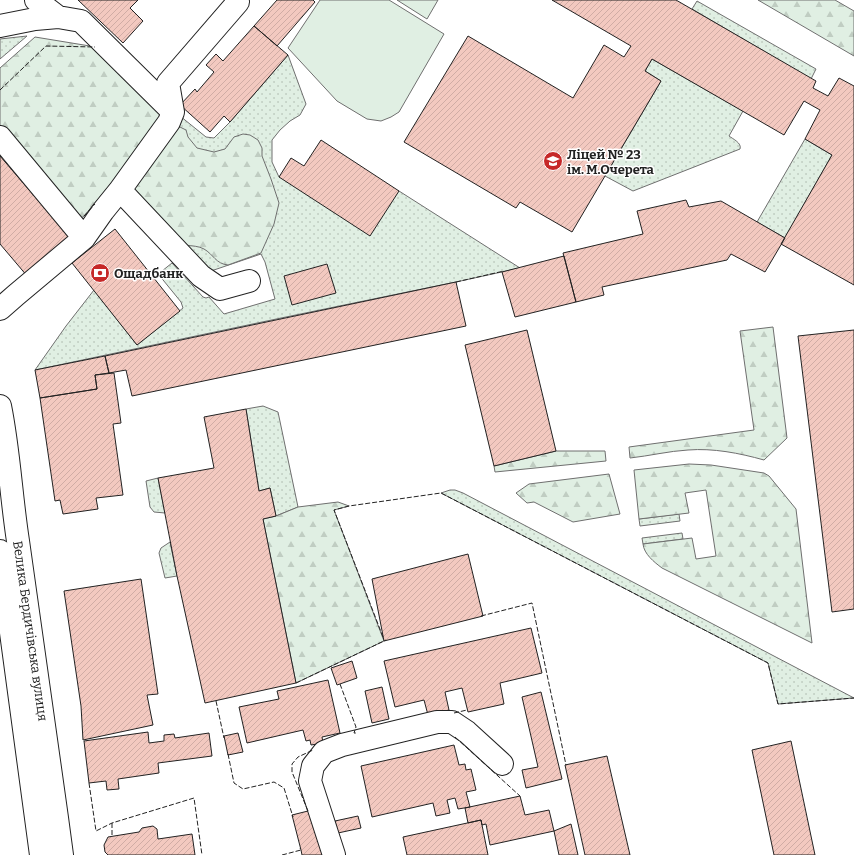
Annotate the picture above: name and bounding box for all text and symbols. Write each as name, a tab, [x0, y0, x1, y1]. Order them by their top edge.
place label: Ліцей № 23 ім. М.Очерета	[567, 147, 655, 177]
school or university icon: Ліцей № 23 ім. М.Очерета	[542, 150, 564, 172]
bank icon: Ощадбанк	[89, 262, 111, 284]
place label: Ощадбанк	[114, 266, 183, 281]
street label: Велика Бердичівська вулиця	[11, 540, 51, 722]

